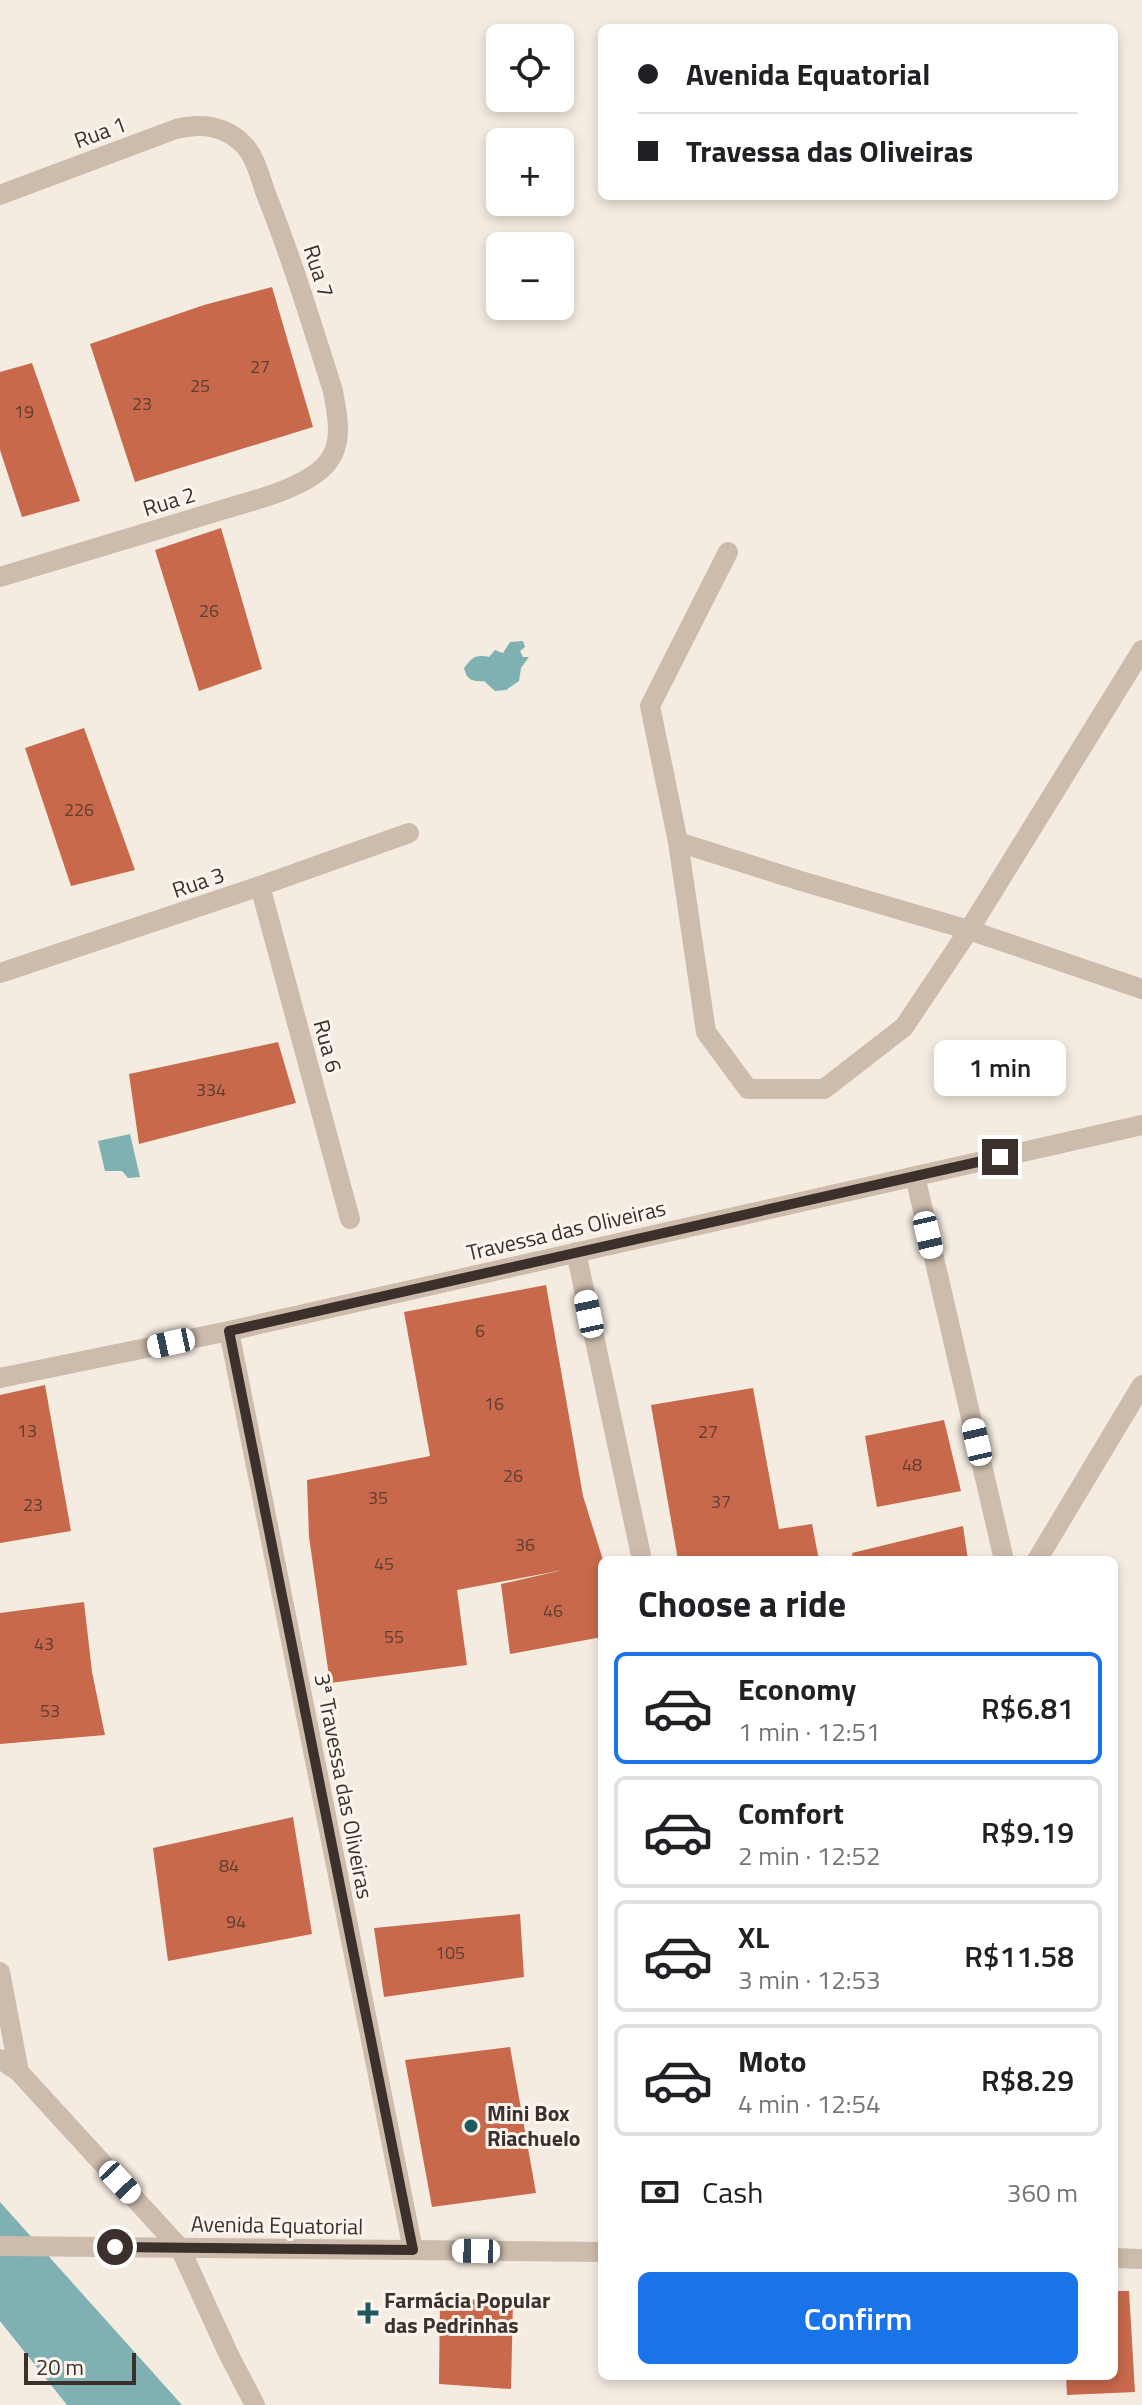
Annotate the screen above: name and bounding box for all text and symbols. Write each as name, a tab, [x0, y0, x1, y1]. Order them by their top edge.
map controls	[486, 24, 574, 320]
button: locate	[486, 24, 574, 112]
text: Avenida Equatorial	[686, 51, 930, 97]
street label: Rua 1	[69, 107, 131, 157]
button: +	[486, 128, 574, 216]
text: Travessa das Oliveiras	[686, 128, 973, 174]
button: −	[486, 232, 574, 320]
street label: Rua 7	[295, 240, 343, 302]
house number: 27	[250, 353, 270, 380]
house number: 25	[190, 372, 210, 399]
house number: 23	[132, 390, 152, 417]
house number: 19	[14, 398, 34, 425]
street label: Rua 2	[139, 477, 199, 525]
house number: 26	[199, 597, 219, 624]
house number: 226	[64, 796, 94, 823]
street label: Rua 3	[167, 857, 229, 907]
street label: Rua 6	[305, 1016, 351, 1076]
callout: 1 min	[934, 1041, 1066, 1097]
text: 1 min	[969, 1048, 1031, 1087]
house number: 334	[196, 1076, 226, 1103]
route end	[982, 1139, 1018, 1175]
street label: Travessa das Oliveiras	[463, 1191, 669, 1269]
car	[911, 1209, 945, 1261]
car	[572, 1288, 606, 1340]
house number: 6	[475, 1317, 485, 1344]
car	[145, 1326, 197, 1360]
house number: 16	[484, 1390, 504, 1417]
car	[960, 1416, 994, 1468]
house number: 13	[17, 1417, 37, 1444]
house number: 27	[698, 1418, 718, 1445]
house number: 48	[902, 1451, 922, 1478]
house number: 26	[503, 1462, 523, 1489]
house number: 35	[368, 1484, 388, 1511]
house number: 37	[711, 1488, 731, 1515]
house number: 23	[23, 1491, 43, 1518]
house number: 36	[515, 1531, 535, 1558]
house number: 45	[374, 1550, 394, 1577]
text: Choose a ride	[638, 1576, 846, 1631]
house number: 46	[543, 1597, 563, 1624]
house number: 55	[384, 1623, 404, 1650]
house number: 43	[34, 1630, 54, 1657]
text: Economy	[738, 1666, 856, 1712]
street label: 3ª Travessa das Oliveiras	[305, 1670, 383, 1902]
icon: car	[642, 1672, 714, 1744]
text: R$6.81	[981, 1685, 1074, 1731]
house number: 53	[40, 1697, 60, 1724]
text: 1 min · 12:51	[738, 1712, 881, 1751]
text: Comfort	[738, 1790, 844, 1836]
icon: car	[642, 1796, 714, 1868]
text: R$9.19	[981, 1809, 1074, 1855]
text: 2 min · 12:52	[738, 1836, 881, 1875]
house number: 84	[219, 1852, 239, 1879]
house number: 94	[226, 1908, 246, 1935]
text: XL	[738, 1914, 769, 1960]
icon: car	[642, 1920, 714, 1992]
text: R$11.58	[964, 1933, 1074, 1979]
house number: 105	[435, 1939, 465, 1966]
text: 3 min · 12:53	[738, 1960, 881, 1999]
text: Moto	[738, 2038, 806, 2084]
icon: car	[642, 2044, 714, 2116]
text: R$8.29	[981, 2057, 1074, 2103]
text: 4 min · 12:54	[738, 2084, 881, 2123]
place label: Mini Box Riachuelo	[487, 2096, 581, 2155]
marker: Mini Box Riachuelo	[462, 2117, 480, 2135]
car	[95, 2156, 145, 2208]
text: Cash	[702, 2169, 763, 2215]
icon: cash	[638, 2170, 682, 2214]
text: 360 m	[1007, 2173, 1078, 2212]
street label: Avenida Equatorial	[190, 2206, 364, 2244]
route start	[97, 2229, 133, 2265]
car	[452, 2239, 500, 2263]
button: Confirm	[638, 2272, 1078, 2364]
place label: Farmácia Popular das Pedrinhas	[384, 2283, 550, 2342]
marker: Farmácia Popular das Pedrinhas	[359, 2304, 377, 2322]
scale bar	[24, 2349, 136, 2385]
text: 20 m	[36, 2350, 84, 2384]

